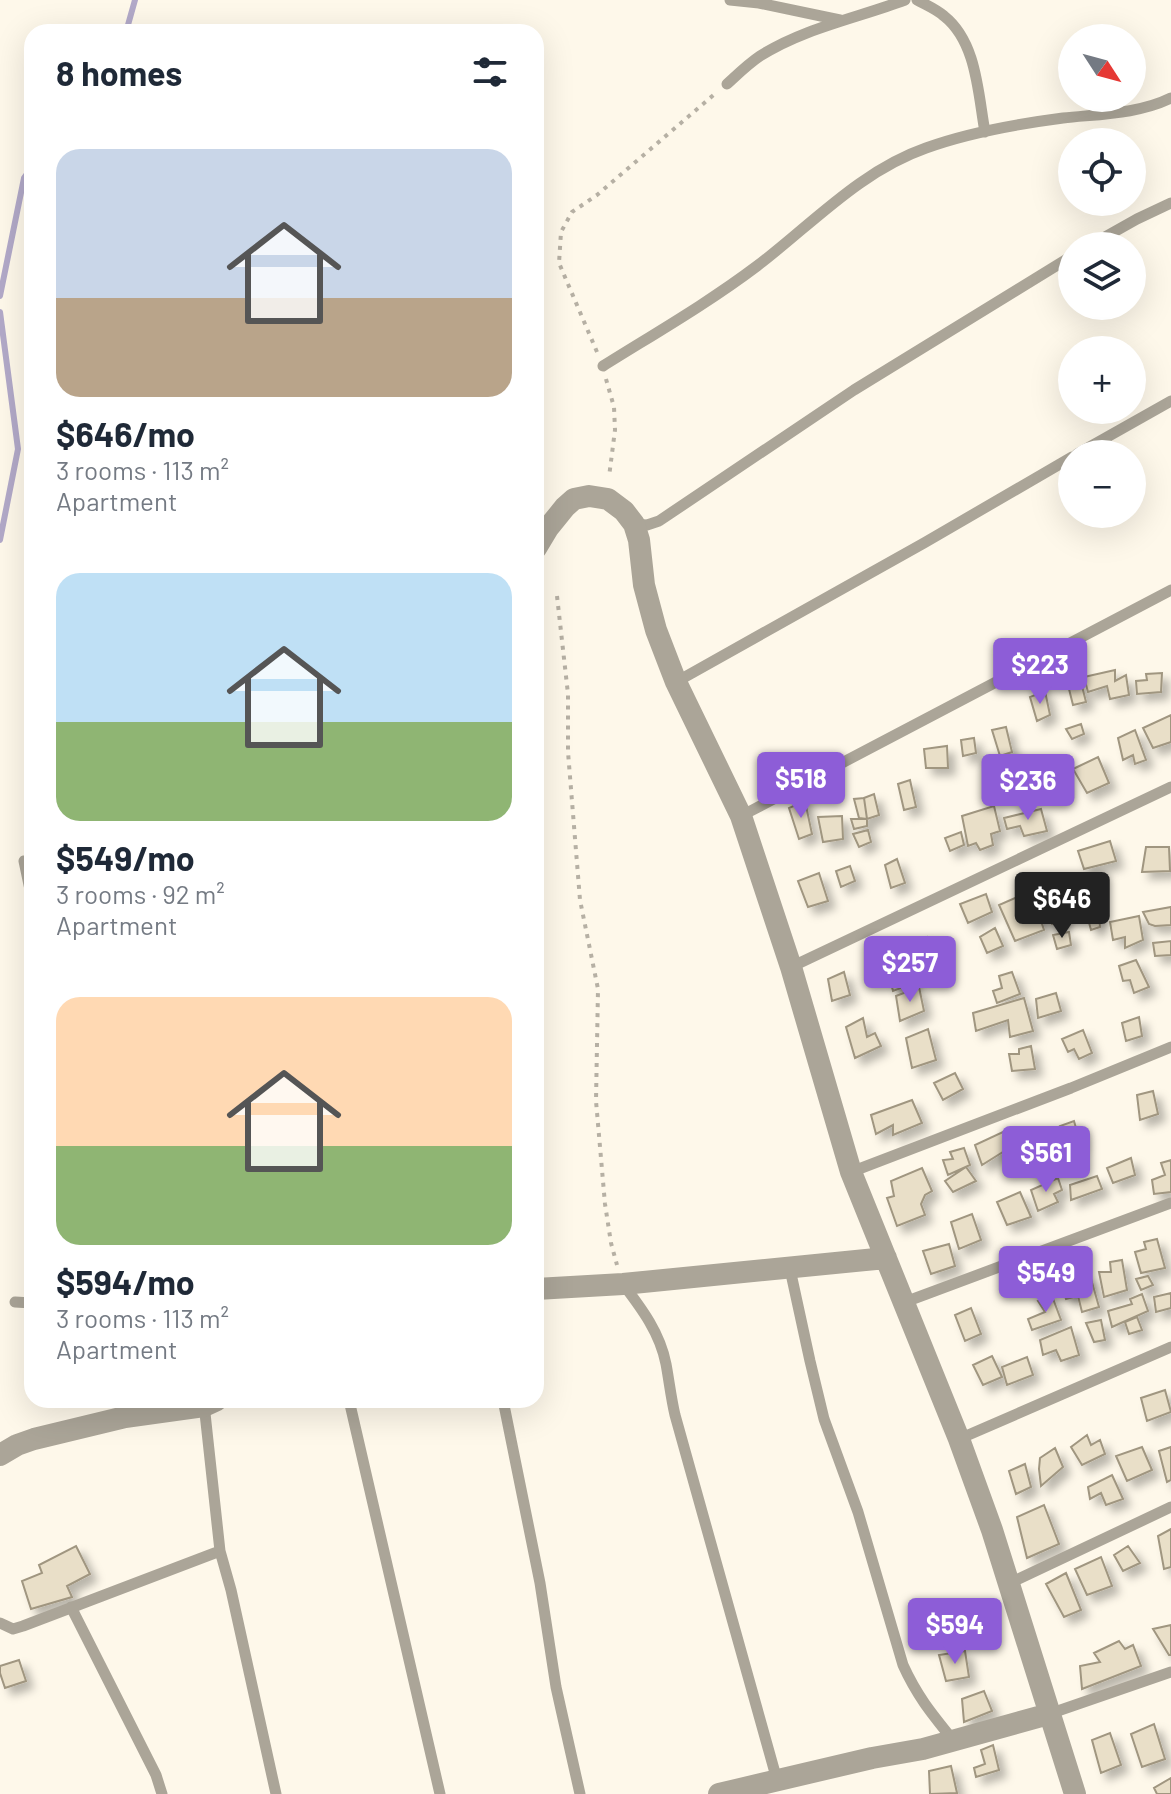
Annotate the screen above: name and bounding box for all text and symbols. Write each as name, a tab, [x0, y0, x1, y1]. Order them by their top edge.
north arrow	[1058, 24, 1146, 112]
map controls	[1058, 24, 1146, 528]
icon: filters	[468, 50, 512, 94]
text: 8 homes	[56, 52, 182, 93]
button: locate	[1058, 128, 1146, 216]
icon: home	[212, 201, 356, 345]
button: layers	[1058, 232, 1146, 320]
button: +	[1058, 336, 1146, 424]
text: $646/mo	[56, 413, 195, 454]
button: −	[1058, 440, 1146, 528]
text: 3 rooms · 113 m²	[56, 454, 229, 485]
text: Apartment	[56, 485, 177, 516]
icon: home	[212, 625, 356, 769]
pin: $223	[993, 638, 1087, 706]
text: $223	[1011, 648, 1069, 679]
pin: $518	[754, 752, 848, 820]
pin: $236	[981, 754, 1075, 822]
text: $518	[775, 762, 827, 793]
text: $236	[999, 764, 1057, 795]
text: $549/mo	[56, 837, 195, 878]
pin: $646	[1015, 872, 1109, 940]
text: 3 rooms · 92 m²	[56, 878, 225, 909]
text: $646	[1033, 882, 1091, 913]
text: Apartment	[56, 909, 177, 940]
pin: $257	[863, 936, 957, 1004]
text: $257	[882, 946, 938, 977]
icon: home	[212, 1049, 356, 1193]
pin: $561	[999, 1126, 1093, 1194]
text: $561	[1020, 1136, 1072, 1167]
pin: $549	[999, 1246, 1093, 1314]
text: $549	[1017, 1256, 1075, 1287]
text: $594/mo	[56, 1261, 195, 1302]
text: 3 rooms · 113 m²	[56, 1302, 229, 1333]
text: Apartment	[56, 1333, 177, 1364]
pin: $594	[908, 1598, 1002, 1666]
text: $594	[926, 1608, 984, 1639]

